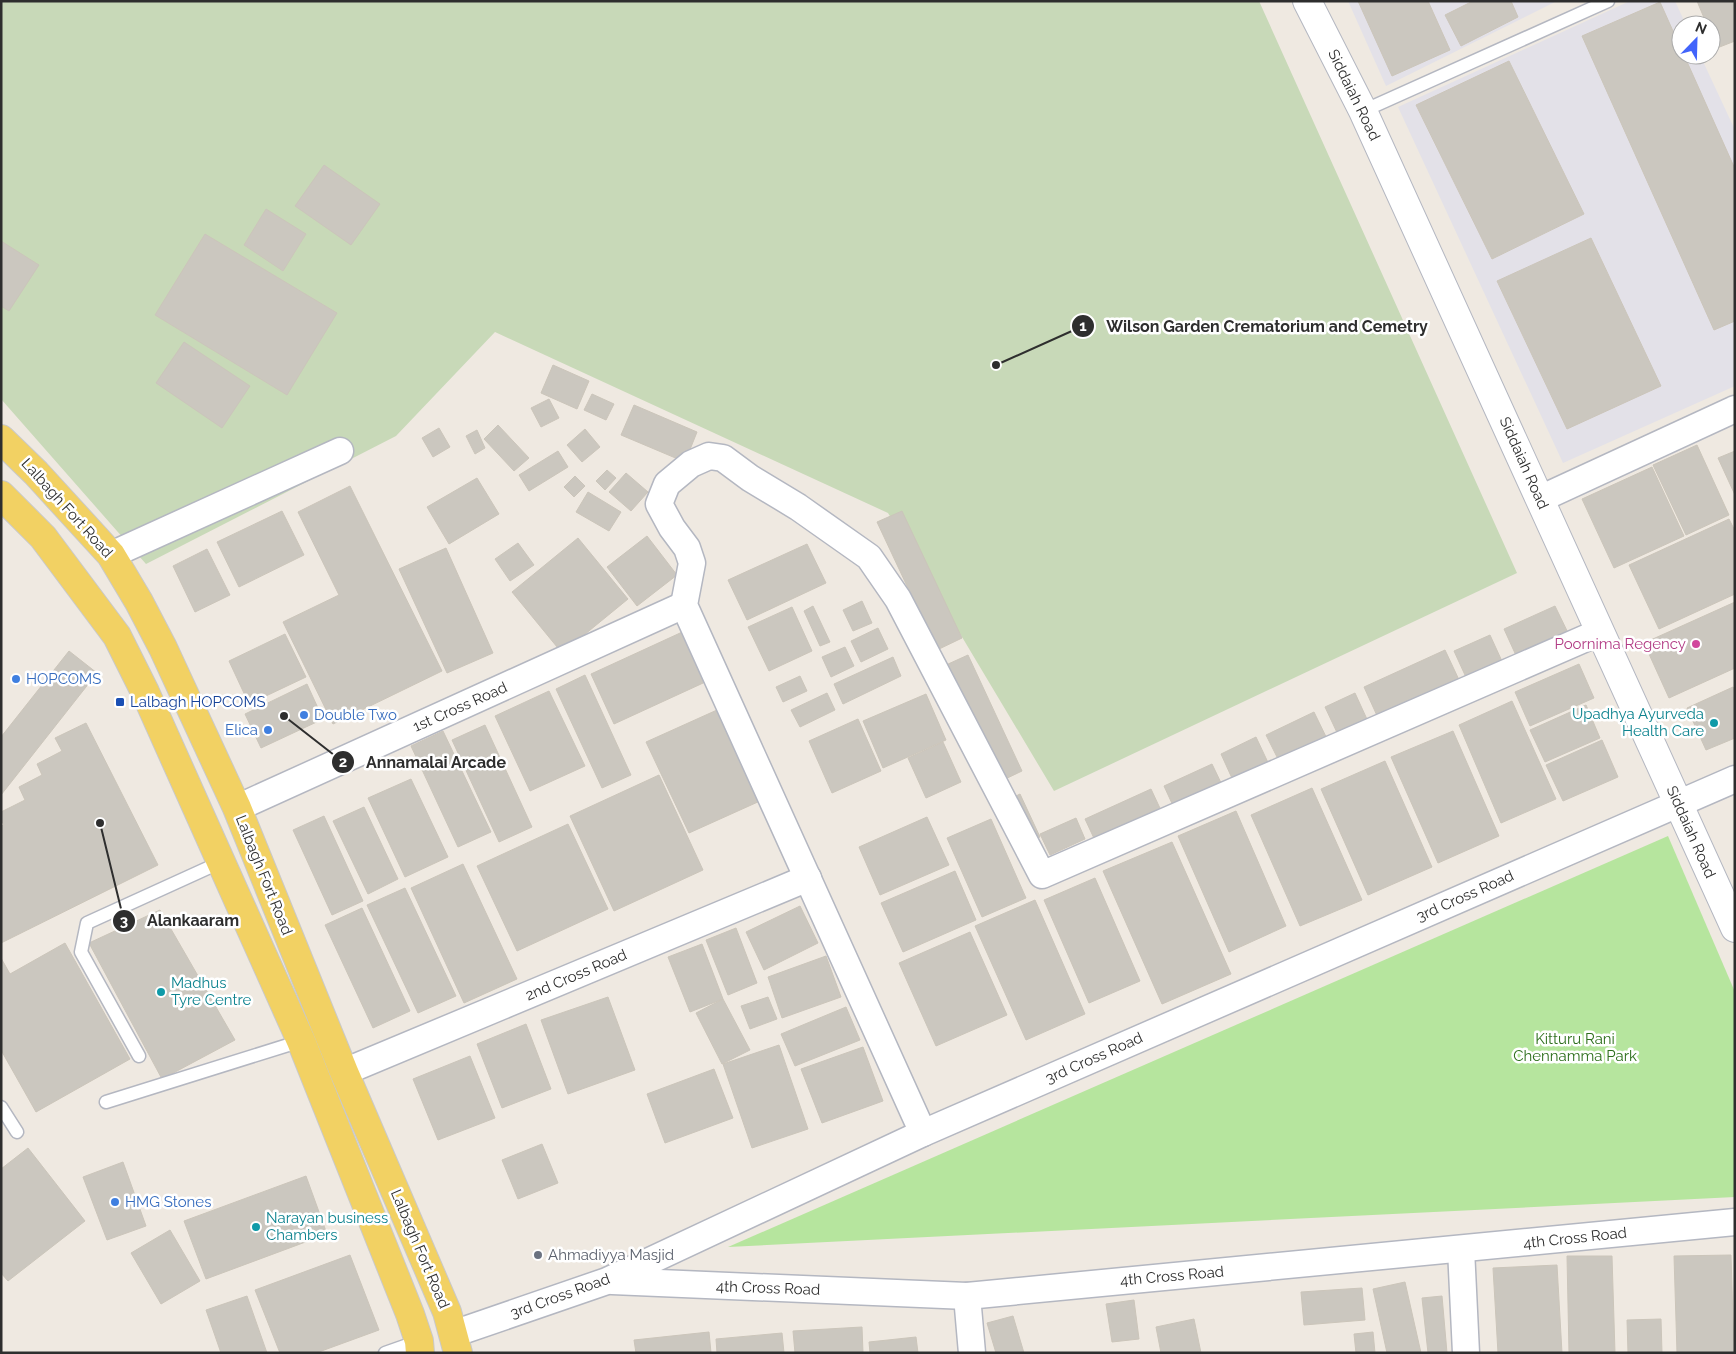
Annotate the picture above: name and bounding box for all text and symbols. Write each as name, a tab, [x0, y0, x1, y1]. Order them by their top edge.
north arrow	[1671, 15, 1721, 65]
text: N	[1693, 19, 1709, 37]
street label: Siddaiah Road	[1324, 46, 1384, 144]
callout: Wilson Garden Crematorium and Cemetry	[1071, 311, 1437, 342]
text: 1	[1079, 317, 1087, 335]
text: Wilson Garden Crematorium and Cemetry	[1106, 317, 1428, 336]
street label: Siddaiah Road	[1496, 414, 1552, 512]
street label: Lalbagh Fort Road	[18, 455, 116, 561]
place label: Poornima Regency	[1554, 635, 1686, 653]
marker: Poornima Regency	[1690, 638, 1702, 650]
place label: HOPCOMS	[26, 670, 101, 688]
marker: HOPCOMS	[10, 673, 22, 685]
street label: 1st Cross Road	[410, 678, 510, 736]
place label: Lalbagh HOPCOMS	[130, 693, 266, 711]
marker: Lalbagh HOPCOMS	[114, 696, 126, 708]
place label: Upadhya Ayurveda Health Care	[1572, 705, 1704, 740]
place label: Double Two	[314, 706, 397, 724]
marker: Double Two	[298, 709, 310, 721]
marker: Upadhya Ayurveda Health Care	[1708, 717, 1720, 729]
place label: Elica	[225, 721, 258, 739]
marker: Elica	[262, 724, 274, 736]
callout: Annamalai Arcade	[331, 747, 516, 778]
text: 2	[339, 753, 347, 771]
text: Annamalai Arcade	[366, 753, 506, 772]
street label: Siddaiah Road	[1663, 783, 1719, 881]
street label: Lalbagh Fort Road	[232, 812, 296, 938]
street label: 3rd Cross Road	[1413, 866, 1517, 926]
callout: Alankaaram	[111, 905, 249, 936]
text: Alankaaram	[147, 911, 239, 930]
text: 3	[120, 912, 128, 930]
street label: 2nd Cross Road	[523, 946, 629, 1004]
place label: Madhus Tyre Centre	[171, 974, 252, 1009]
marker: Madhus Tyre Centre	[155, 986, 167, 998]
street label: 3rd Cross Road	[1042, 1028, 1146, 1088]
park label: Kitturu Rani Chennamma Park	[1513, 1030, 1637, 1065]
street label: Lalbagh Fort Road	[387, 1187, 453, 1311]
place label: HMG Stones	[125, 1193, 211, 1211]
marker: HMG Stones	[109, 1196, 121, 1208]
place label: Narayan business Chambers	[266, 1209, 388, 1244]
marker: Narayan business Chambers	[250, 1221, 262, 1233]
street label: 4th Cross Road	[1522, 1224, 1628, 1252]
place label: Ahmadiyya Masjid	[548, 1246, 674, 1264]
marker: Ahmadiyya Masjid	[532, 1249, 544, 1261]
street label: 4th Cross Road	[1119, 1262, 1225, 1290]
street label: 3rd Cross Road	[508, 1270, 612, 1322]
street label: 4th Cross Road	[716, 1277, 820, 1299]

